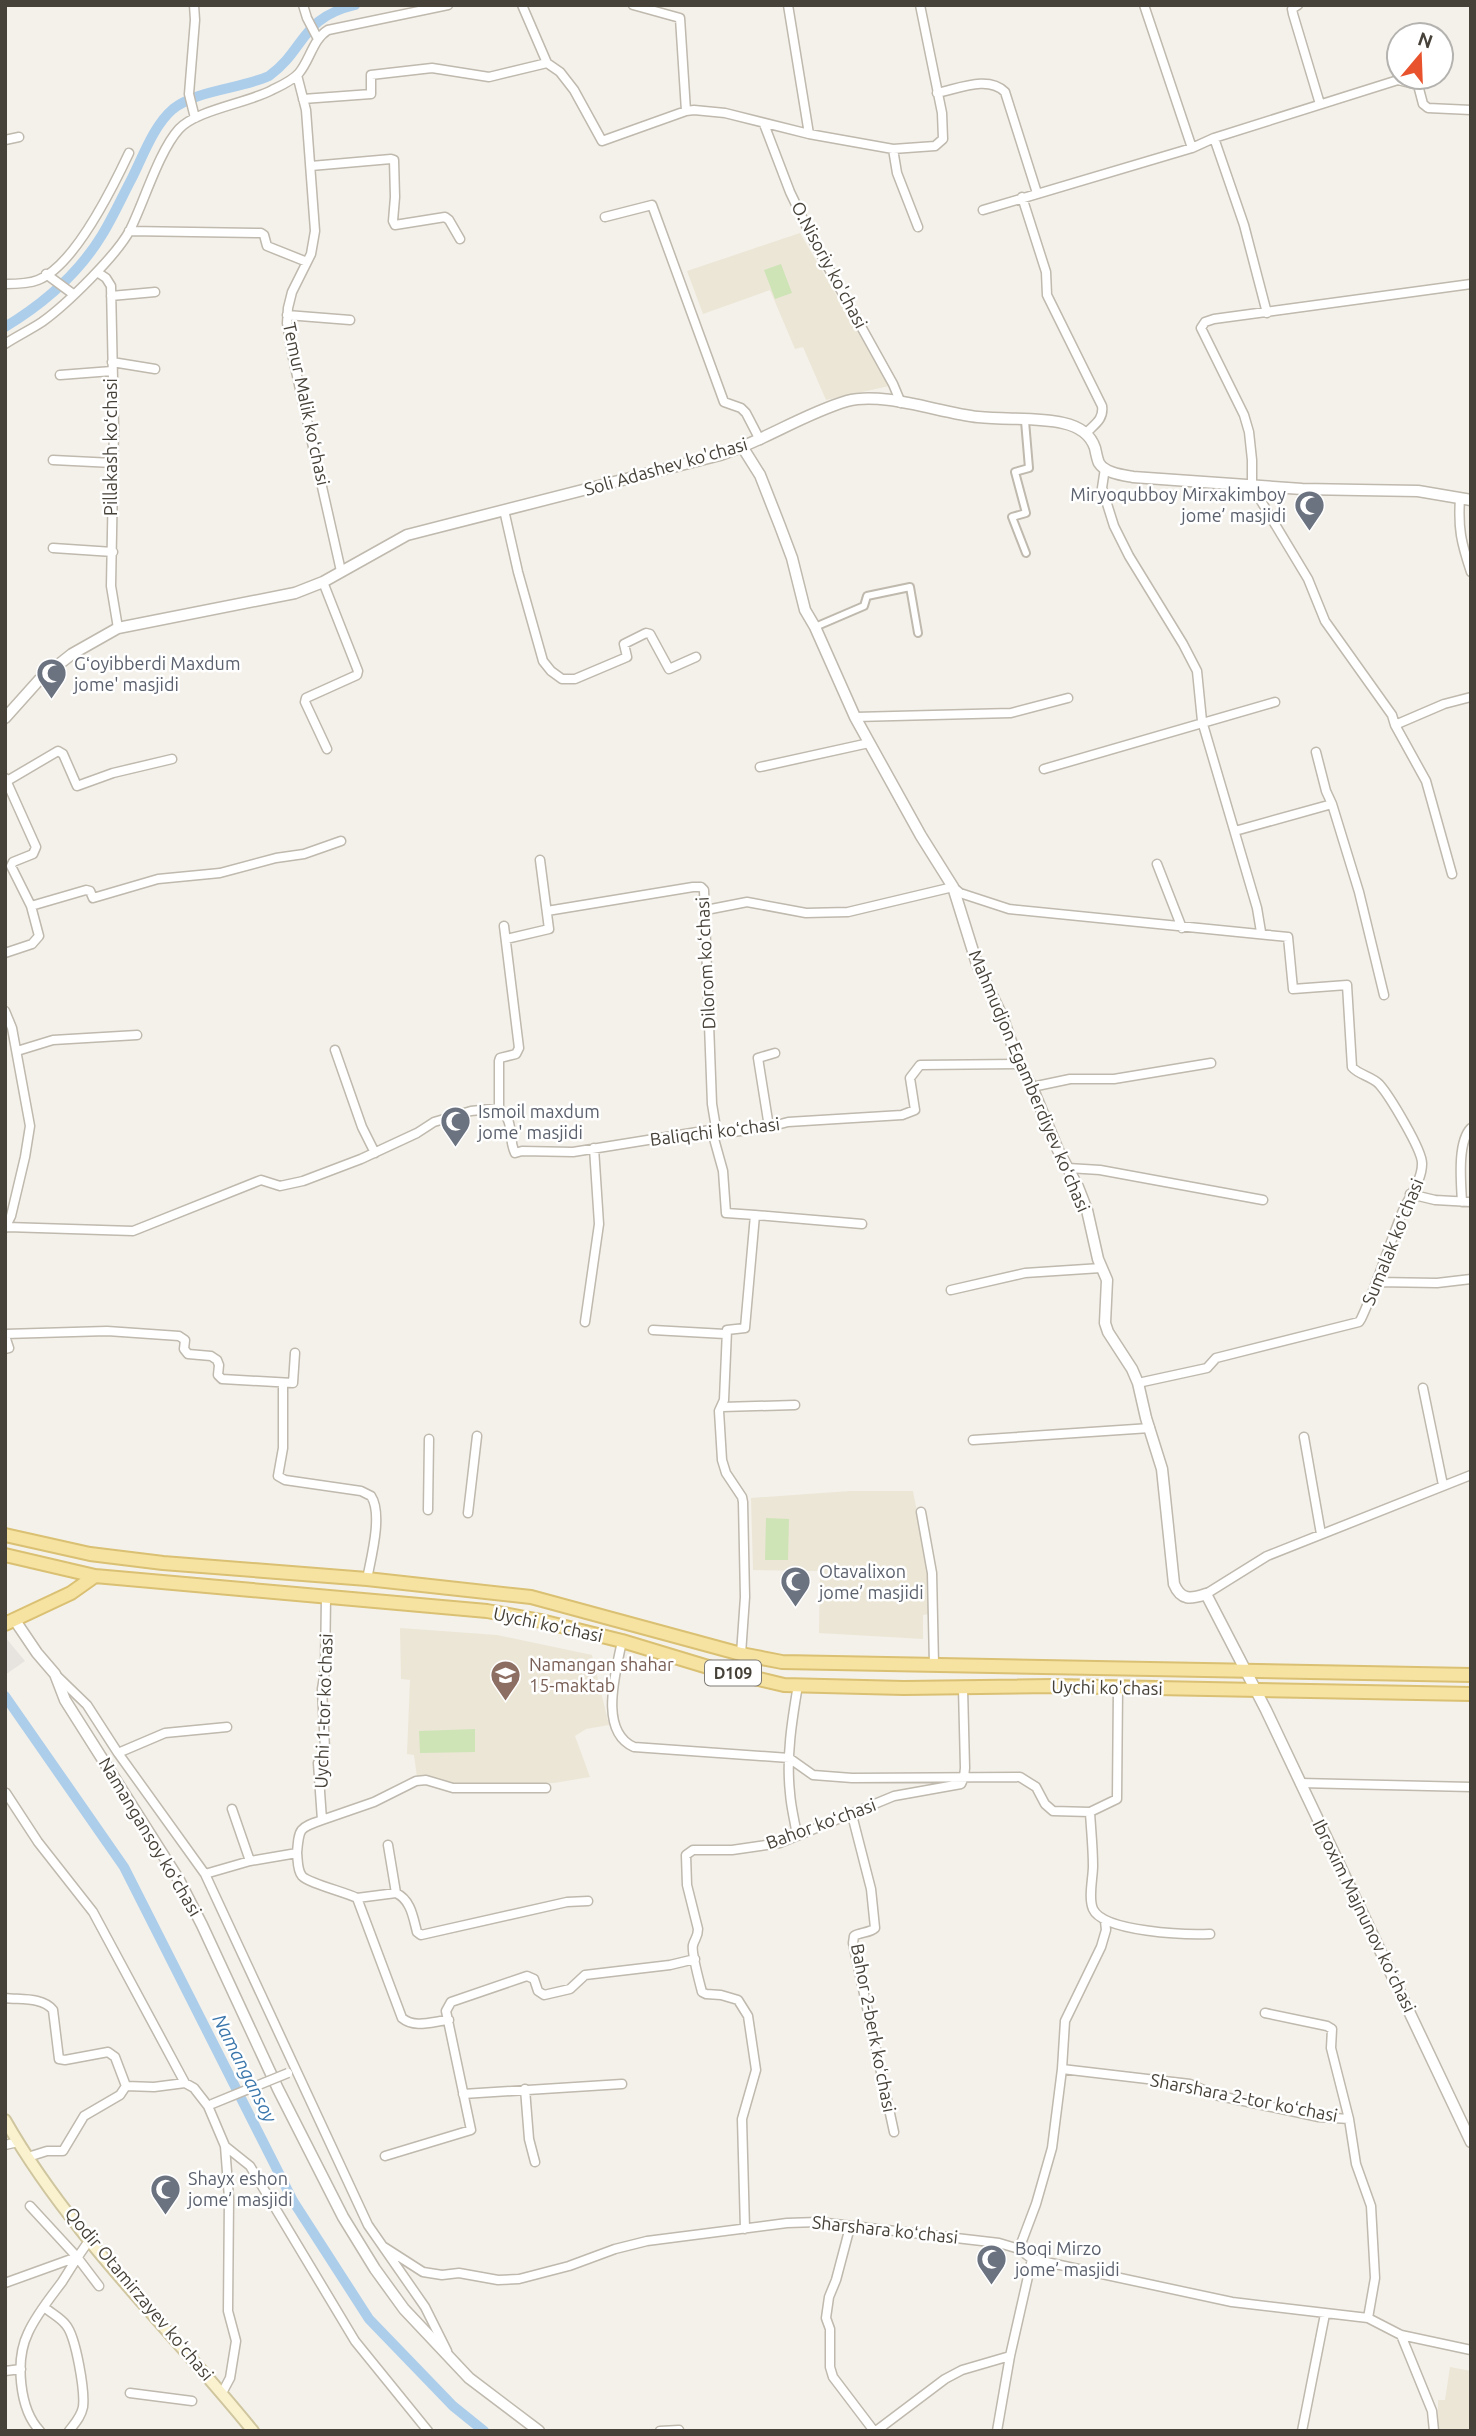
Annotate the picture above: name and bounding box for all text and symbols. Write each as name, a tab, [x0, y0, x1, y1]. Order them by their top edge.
north arrow	[1385, 21, 1455, 91]
text: N	[1415, 27, 1436, 53]
street label: O.Nisoriy ko'chasi	[788, 198, 872, 331]
street label: Temur Malik koʻchasi	[280, 320, 334, 487]
street label: Pillakash koʻchasi	[100, 378, 120, 516]
street label: Soli Adashev ko'chasi	[582, 433, 750, 499]
place label: Miryoqubboy Mirxakimboy jome’ masjidi	[1070, 484, 1286, 525]
mosque icon: Miryoqubboy Mirxakimboy jome’ masjidi	[1292, 488, 1326, 532]
place label: Gʻoyibberdi Maxdum jome' masjidi	[72, 653, 240, 694]
mosque icon: Gʻoyibberdi Maxdum jome' masjidi	[34, 657, 68, 701]
street label: Dilorom koʻchasi	[692, 896, 718, 1030]
street label: Mahmudjon Egamberdiyev koʻchasi	[965, 947, 1094, 1215]
place label: Ismoil maxdum jome' masjidi	[476, 1101, 600, 1142]
mosque icon: Ismoil maxdum jome' masjidi	[438, 1105, 472, 1149]
street label: Baliqchi koʻchasi	[649, 1113, 781, 1149]
street label: Sumalak koʻchasi	[1358, 1175, 1427, 1308]
place label: Otavalixon jome’ masjidi	[817, 1561, 924, 1602]
mosque icon: Otavalixon jome’ masjidi	[779, 1565, 813, 1609]
street label: Uychi ko'chasi	[492, 1603, 605, 1645]
street label: Uychi 1-tor koʻchasi	[310, 1633, 336, 1789]
place label: Namangan shahar 15-maktab	[529, 1654, 674, 1695]
school or university icon: Namangan shahar 15-maktab	[489, 1658, 523, 1702]
road number: D109	[705, 1660, 761, 1686]
street label: Uychi ko'chasi	[1051, 1676, 1163, 1698]
street label: Namangansoy koʻchasi	[96, 1754, 206, 1919]
street label: Bahor koʻchasi	[763, 1794, 878, 1852]
street label: Ibroxim Majnunov koʻchasi	[1309, 1816, 1420, 2015]
street label: Bahor 2-berk koʻchasi	[848, 1942, 900, 2114]
water label: Namangansoy	[208, 2010, 282, 2127]
street label: Sharshara 2-tor koʻchasi	[1149, 2069, 1340, 2125]
place label: Shayx eshon jome’ masjidi	[186, 2168, 293, 2209]
mosque icon: Shayx eshon jome’ masjidi	[148, 2172, 182, 2216]
street label: Qodir Otamirzayev koʻchasi	[61, 2203, 218, 2385]
street label: Sharshara koʻchasi	[811, 2211, 959, 2247]
place label: Boqi Mirzo jome’ masjidi	[1013, 2238, 1120, 2279]
mosque icon: Boqi Mirzo jome’ masjidi	[975, 2242, 1009, 2286]

